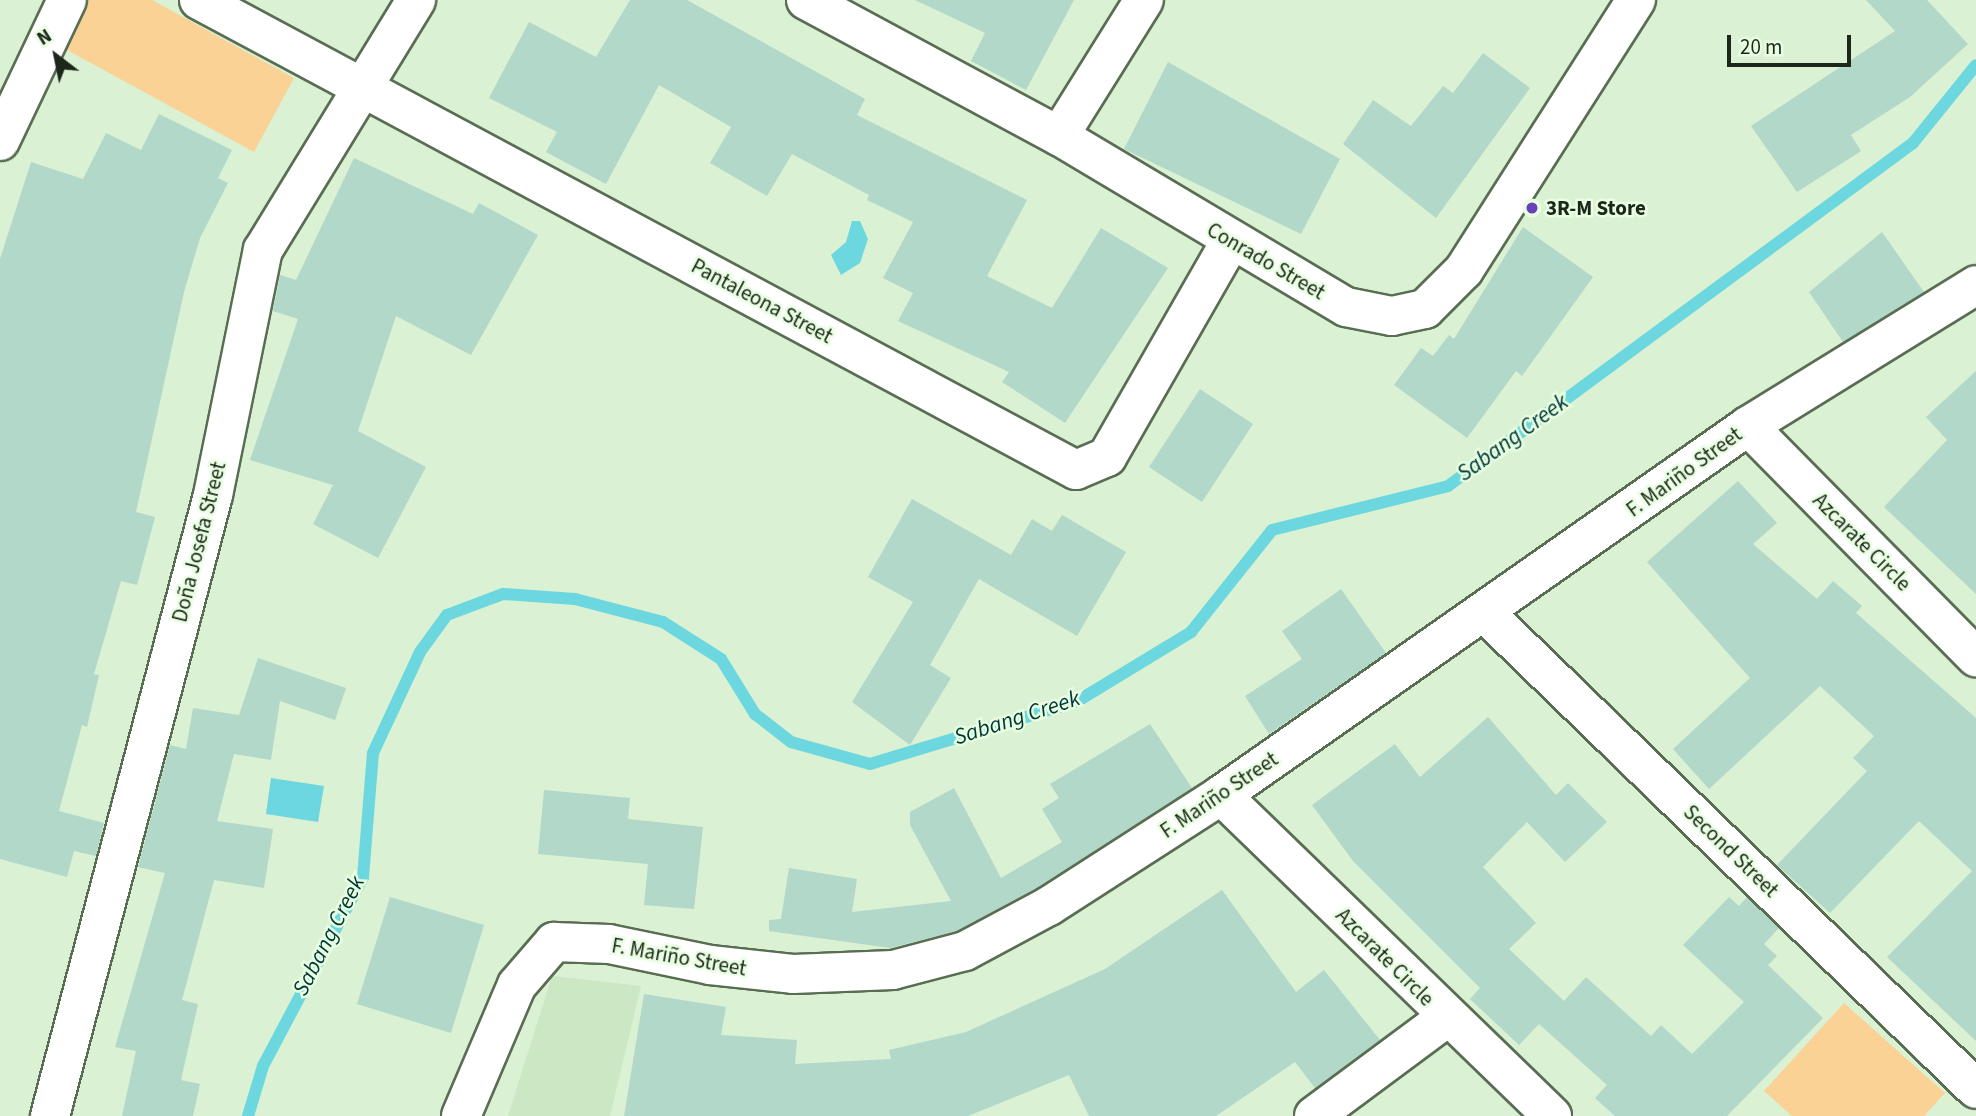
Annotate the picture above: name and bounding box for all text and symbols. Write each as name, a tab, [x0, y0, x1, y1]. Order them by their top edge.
north arrow	[21, 21, 91, 91]
scale bar	[1731, 21, 1855, 65]
text: N	[32, 23, 57, 53]
text: 20 m	[1740, 32, 1782, 62]
place label: 3R-M Store	[1546, 195, 1646, 221]
marker: 3R-M Store	[1524, 200, 1540, 216]
street label: Conrado Street	[1203, 217, 1329, 305]
street label: Pantaleona Street	[687, 253, 837, 349]
water label: Sabang Creek	[1452, 388, 1574, 488]
street label: F. Mariño Street	[1621, 422, 1747, 522]
street label: Doña Josefa Street	[167, 459, 231, 625]
street label: Azcarate Circle	[1808, 488, 1916, 596]
water label: Sabang Creek	[951, 685, 1083, 751]
street label: F. Mariño Street	[1155, 746, 1283, 844]
street label: Second Street	[1678, 800, 1784, 902]
water label: Sabang Creek	[287, 871, 371, 1001]
street label: Azcarate Circle	[1331, 903, 1439, 1011]
street label: F. Mariño Street	[610, 933, 748, 981]

